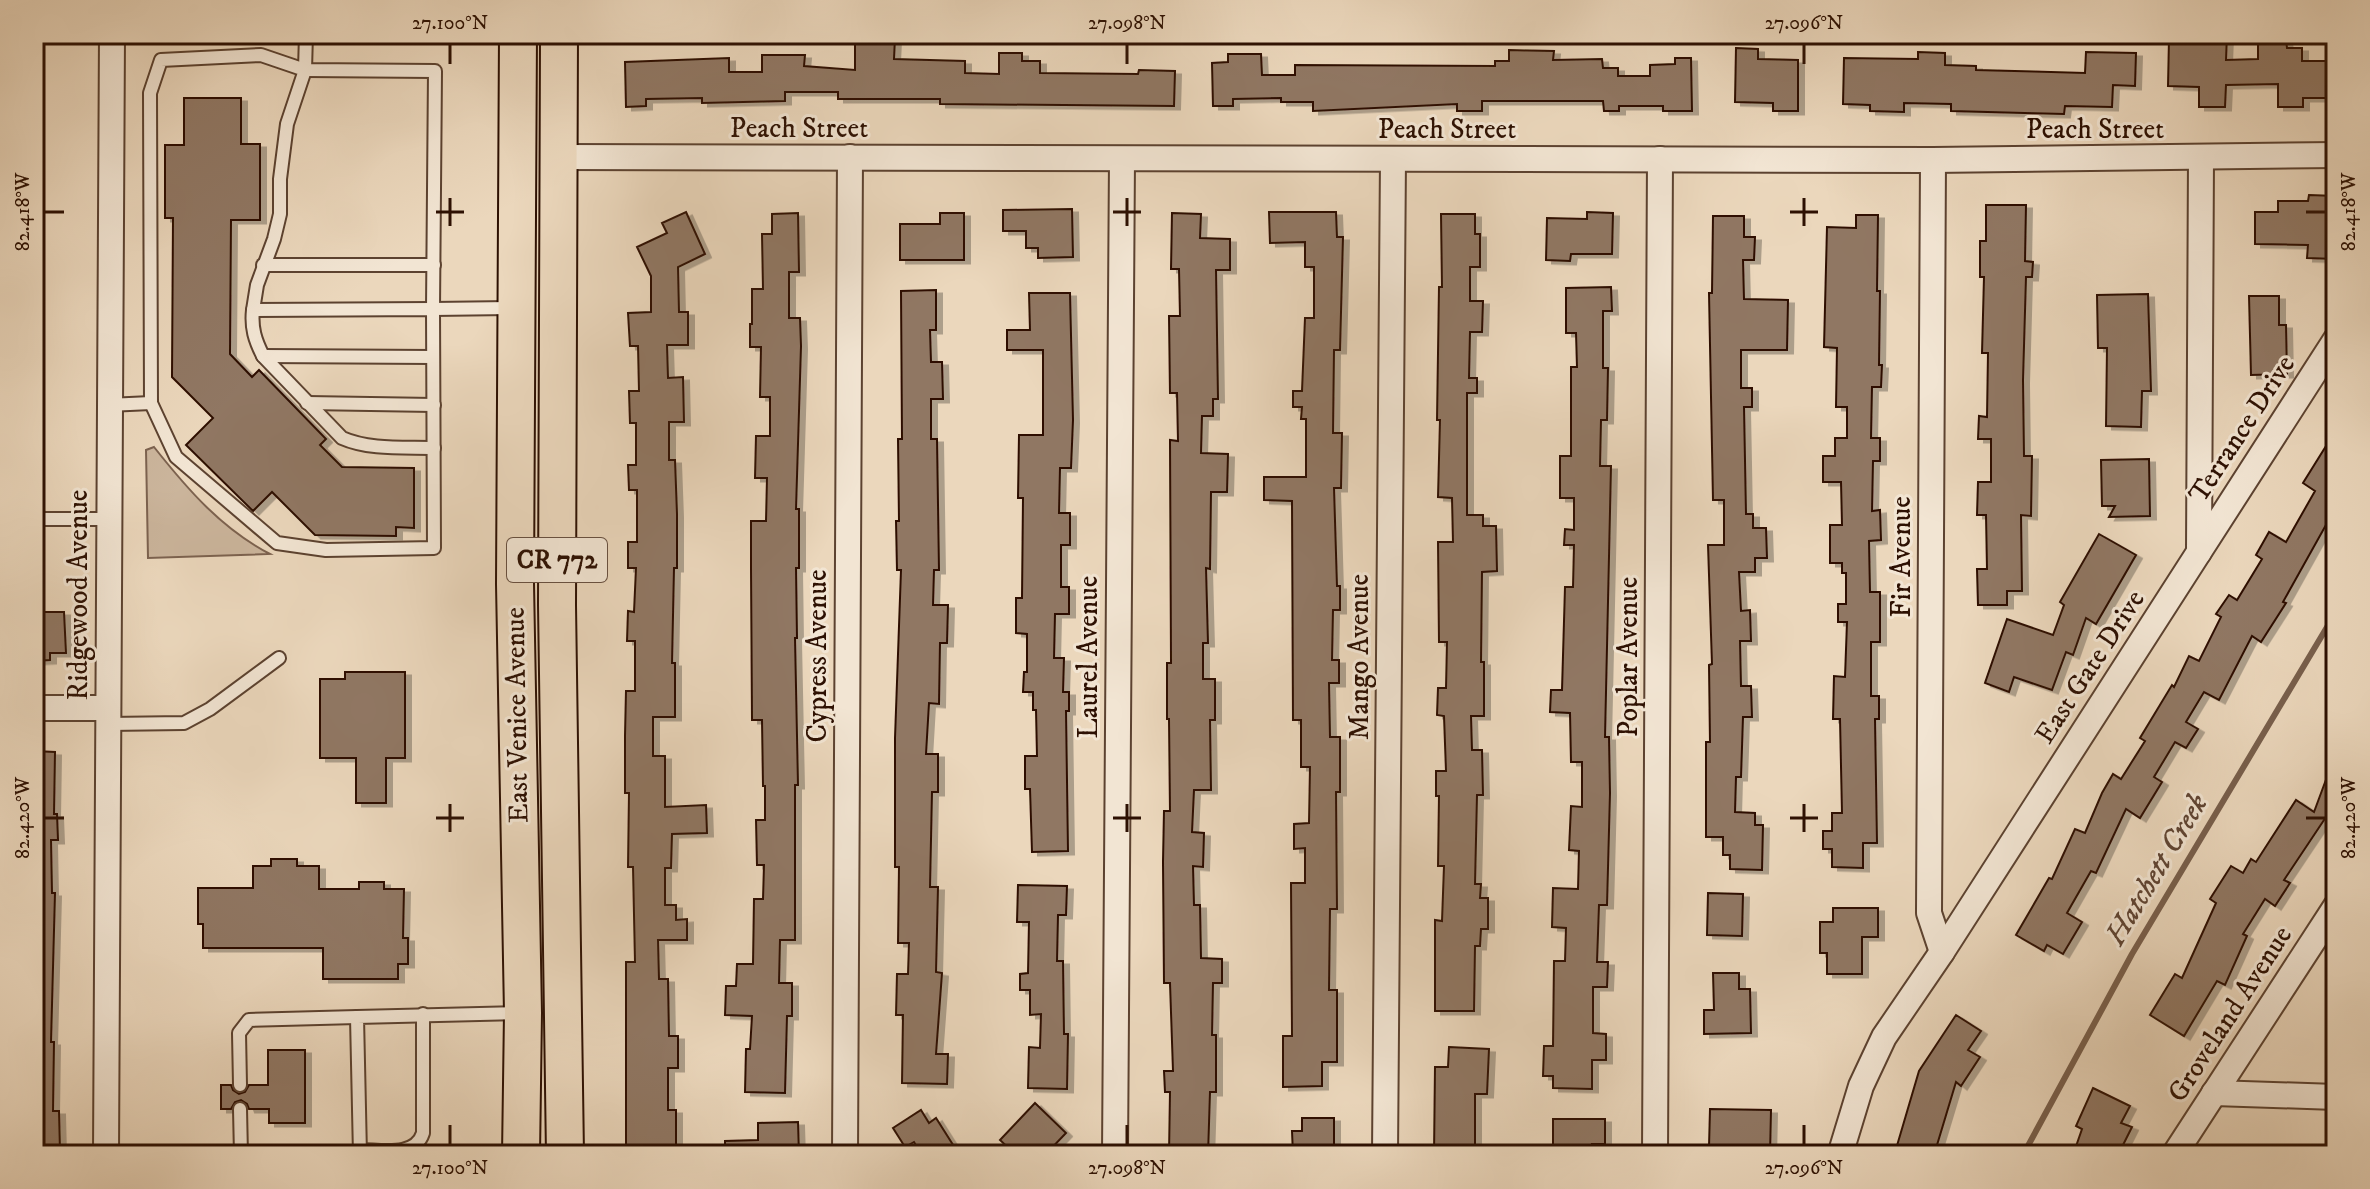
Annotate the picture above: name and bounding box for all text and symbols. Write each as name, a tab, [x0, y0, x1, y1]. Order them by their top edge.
text: 27.100°N	[412, 11, 488, 36]
text: 27.098°N	[1088, 11, 1166, 36]
text: 27.096°N	[1765, 11, 1843, 36]
street label: Peach Street	[730, 111, 868, 146]
street label: Peach Street	[1378, 112, 1516, 147]
street label: Peach Street	[2026, 112, 2164, 147]
text: 82.418°W	[11, 172, 36, 251]
text: 82.418°W	[2337, 172, 2362, 251]
street label: Terrance Drive	[2181, 349, 2303, 509]
street label: Ridgewood Avenue	[61, 490, 96, 700]
street label: Fir Avenue	[1884, 496, 1919, 618]
road number: CR 772	[507, 538, 607, 582]
street label: Cypress Avenue	[800, 569, 835, 743]
street label: Mango Avenue	[1342, 574, 1377, 740]
street label: Laurel Avenue	[1071, 576, 1106, 738]
street label: Poplar Avenue	[1611, 577, 1646, 737]
street label: East Gate Drive	[2027, 583, 2153, 751]
street label: East Venice Avenue	[498, 607, 536, 823]
text: 82.420°W	[11, 776, 36, 859]
text: 82.420°W	[2337, 776, 2362, 859]
water label: Hatchett Creek	[2097, 787, 2217, 953]
street label: Groveland Avenue	[2160, 919, 2300, 1109]
text: 27.100°N	[412, 1156, 488, 1181]
text: 27.098°N	[1088, 1156, 1166, 1181]
text: 27.096°N	[1765, 1156, 1843, 1181]

